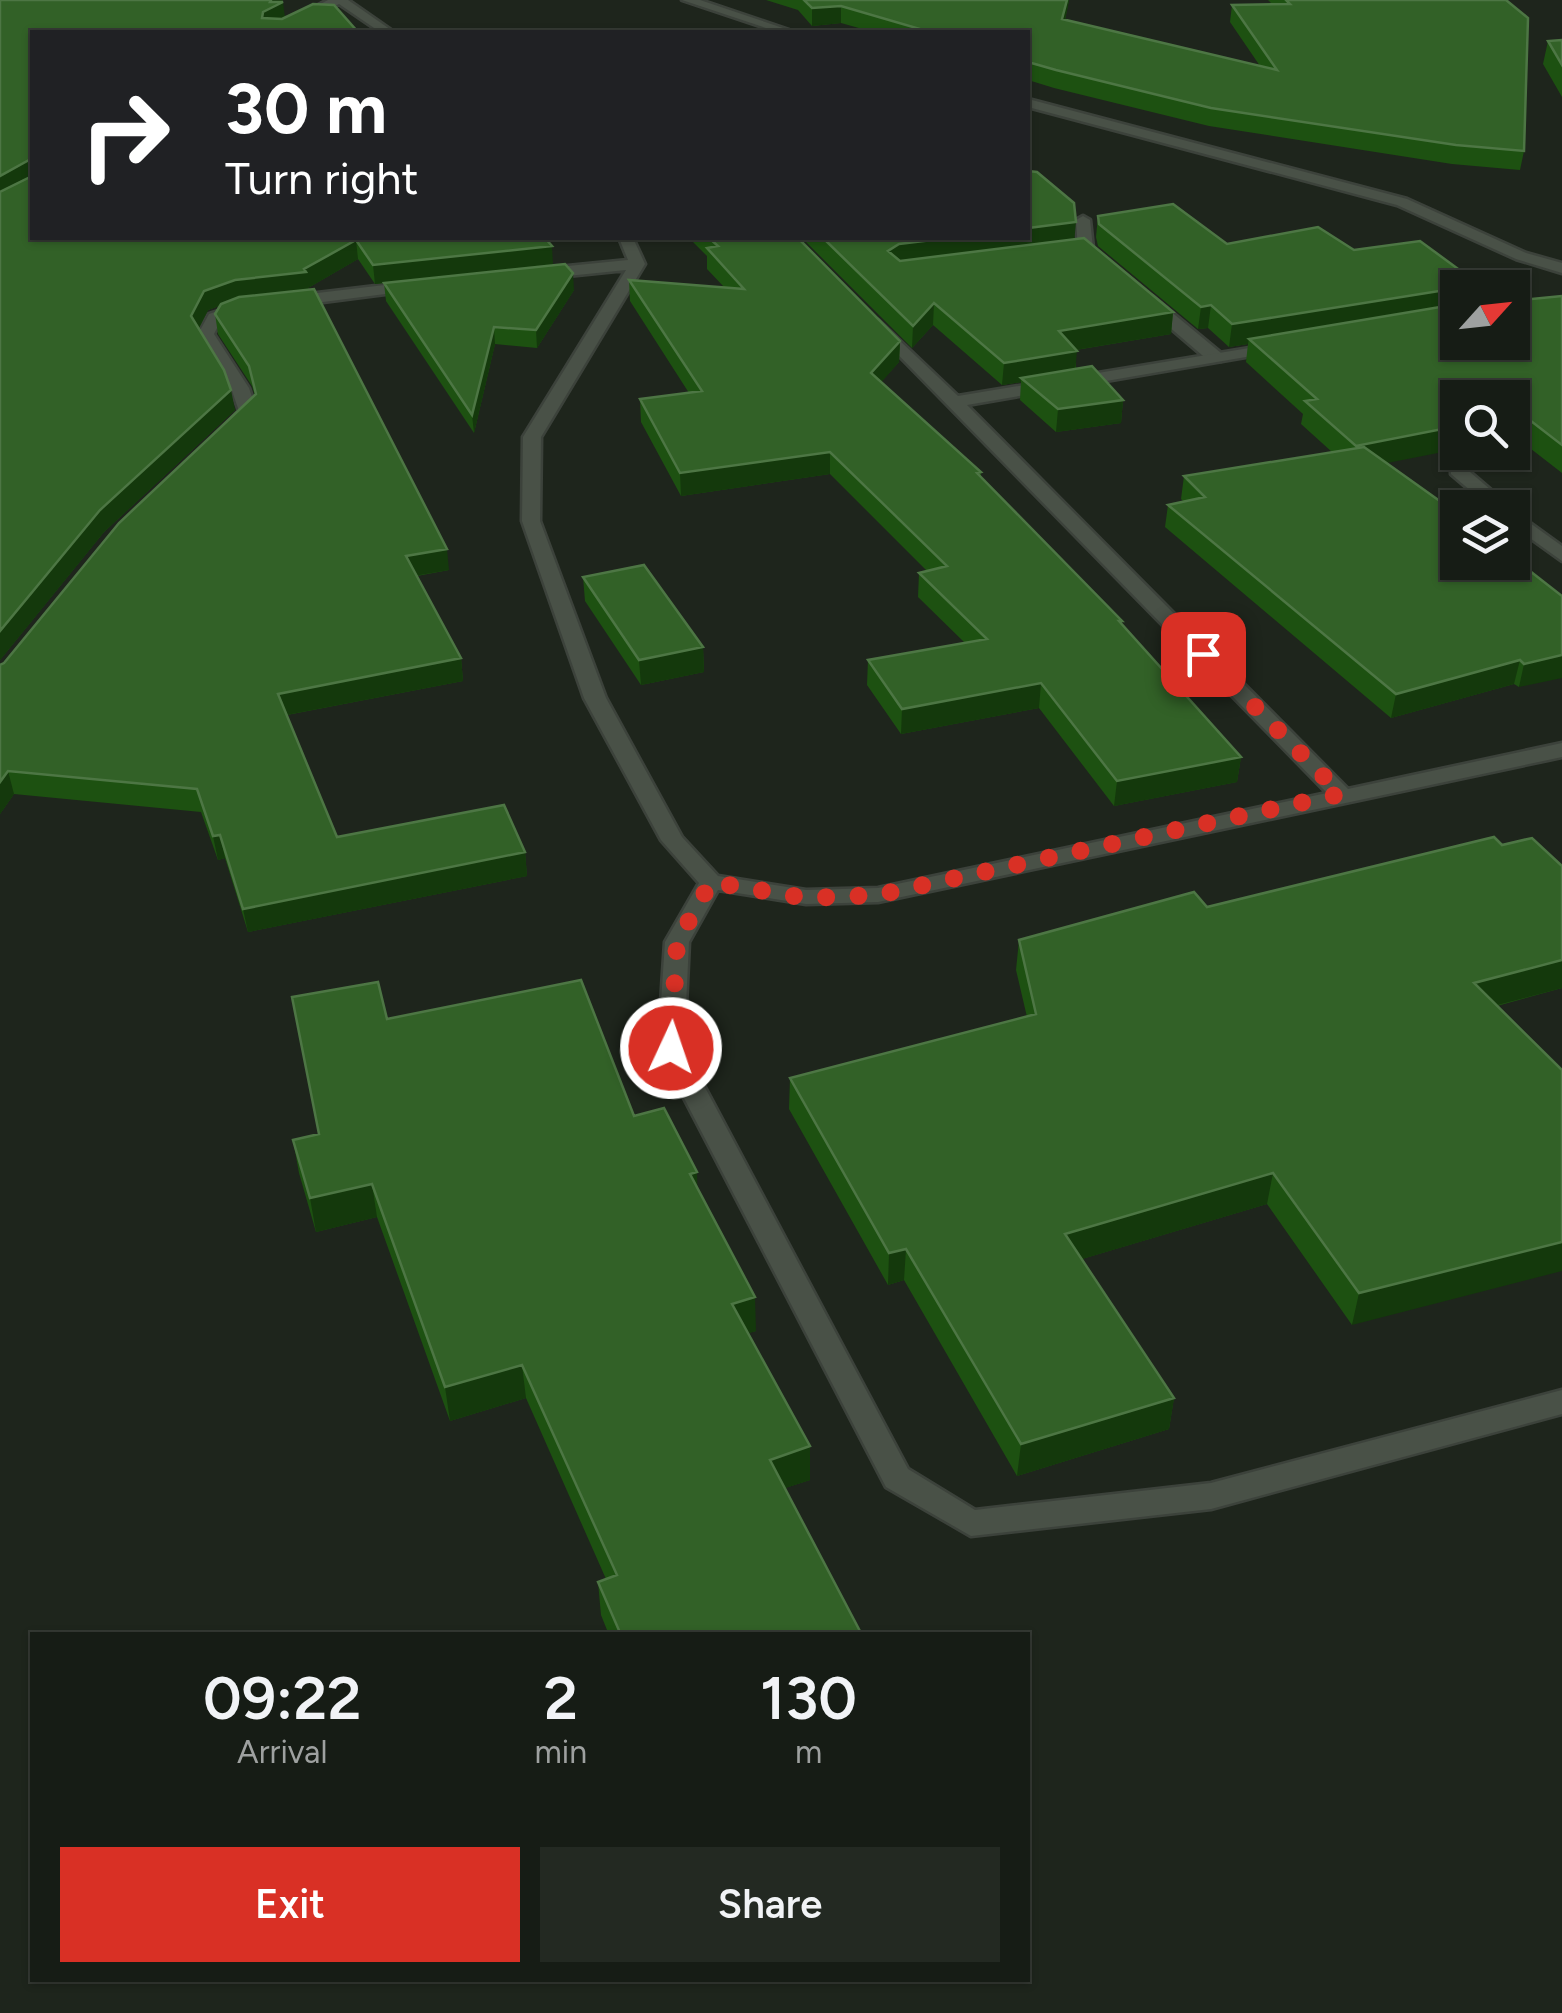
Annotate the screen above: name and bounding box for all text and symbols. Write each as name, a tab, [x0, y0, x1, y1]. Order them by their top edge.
text: 30 m	[225, 66, 387, 151]
icon: right	[60, 70, 190, 200]
text: Turn right	[225, 151, 418, 205]
north arrow	[1440, 270, 1530, 360]
map controls	[1440, 270, 1530, 580]
button: search	[1440, 380, 1530, 470]
button: layers	[1440, 490, 1530, 580]
pin	[1161, 612, 1246, 697]
icon: arrive	[1176, 627, 1231, 682]
position arrow	[619, 996, 723, 1100]
text: 09:22	[203, 1662, 362, 1734]
text: 2	[544, 1662, 578, 1734]
text: 130	[760, 1662, 857, 1734]
text: Arrival	[237, 1733, 327, 1771]
text: min	[535, 1733, 587, 1771]
text: m	[795, 1733, 822, 1771]
button: Exit	[60, 1847, 520, 1962]
button: Share	[540, 1847, 1000, 1962]

